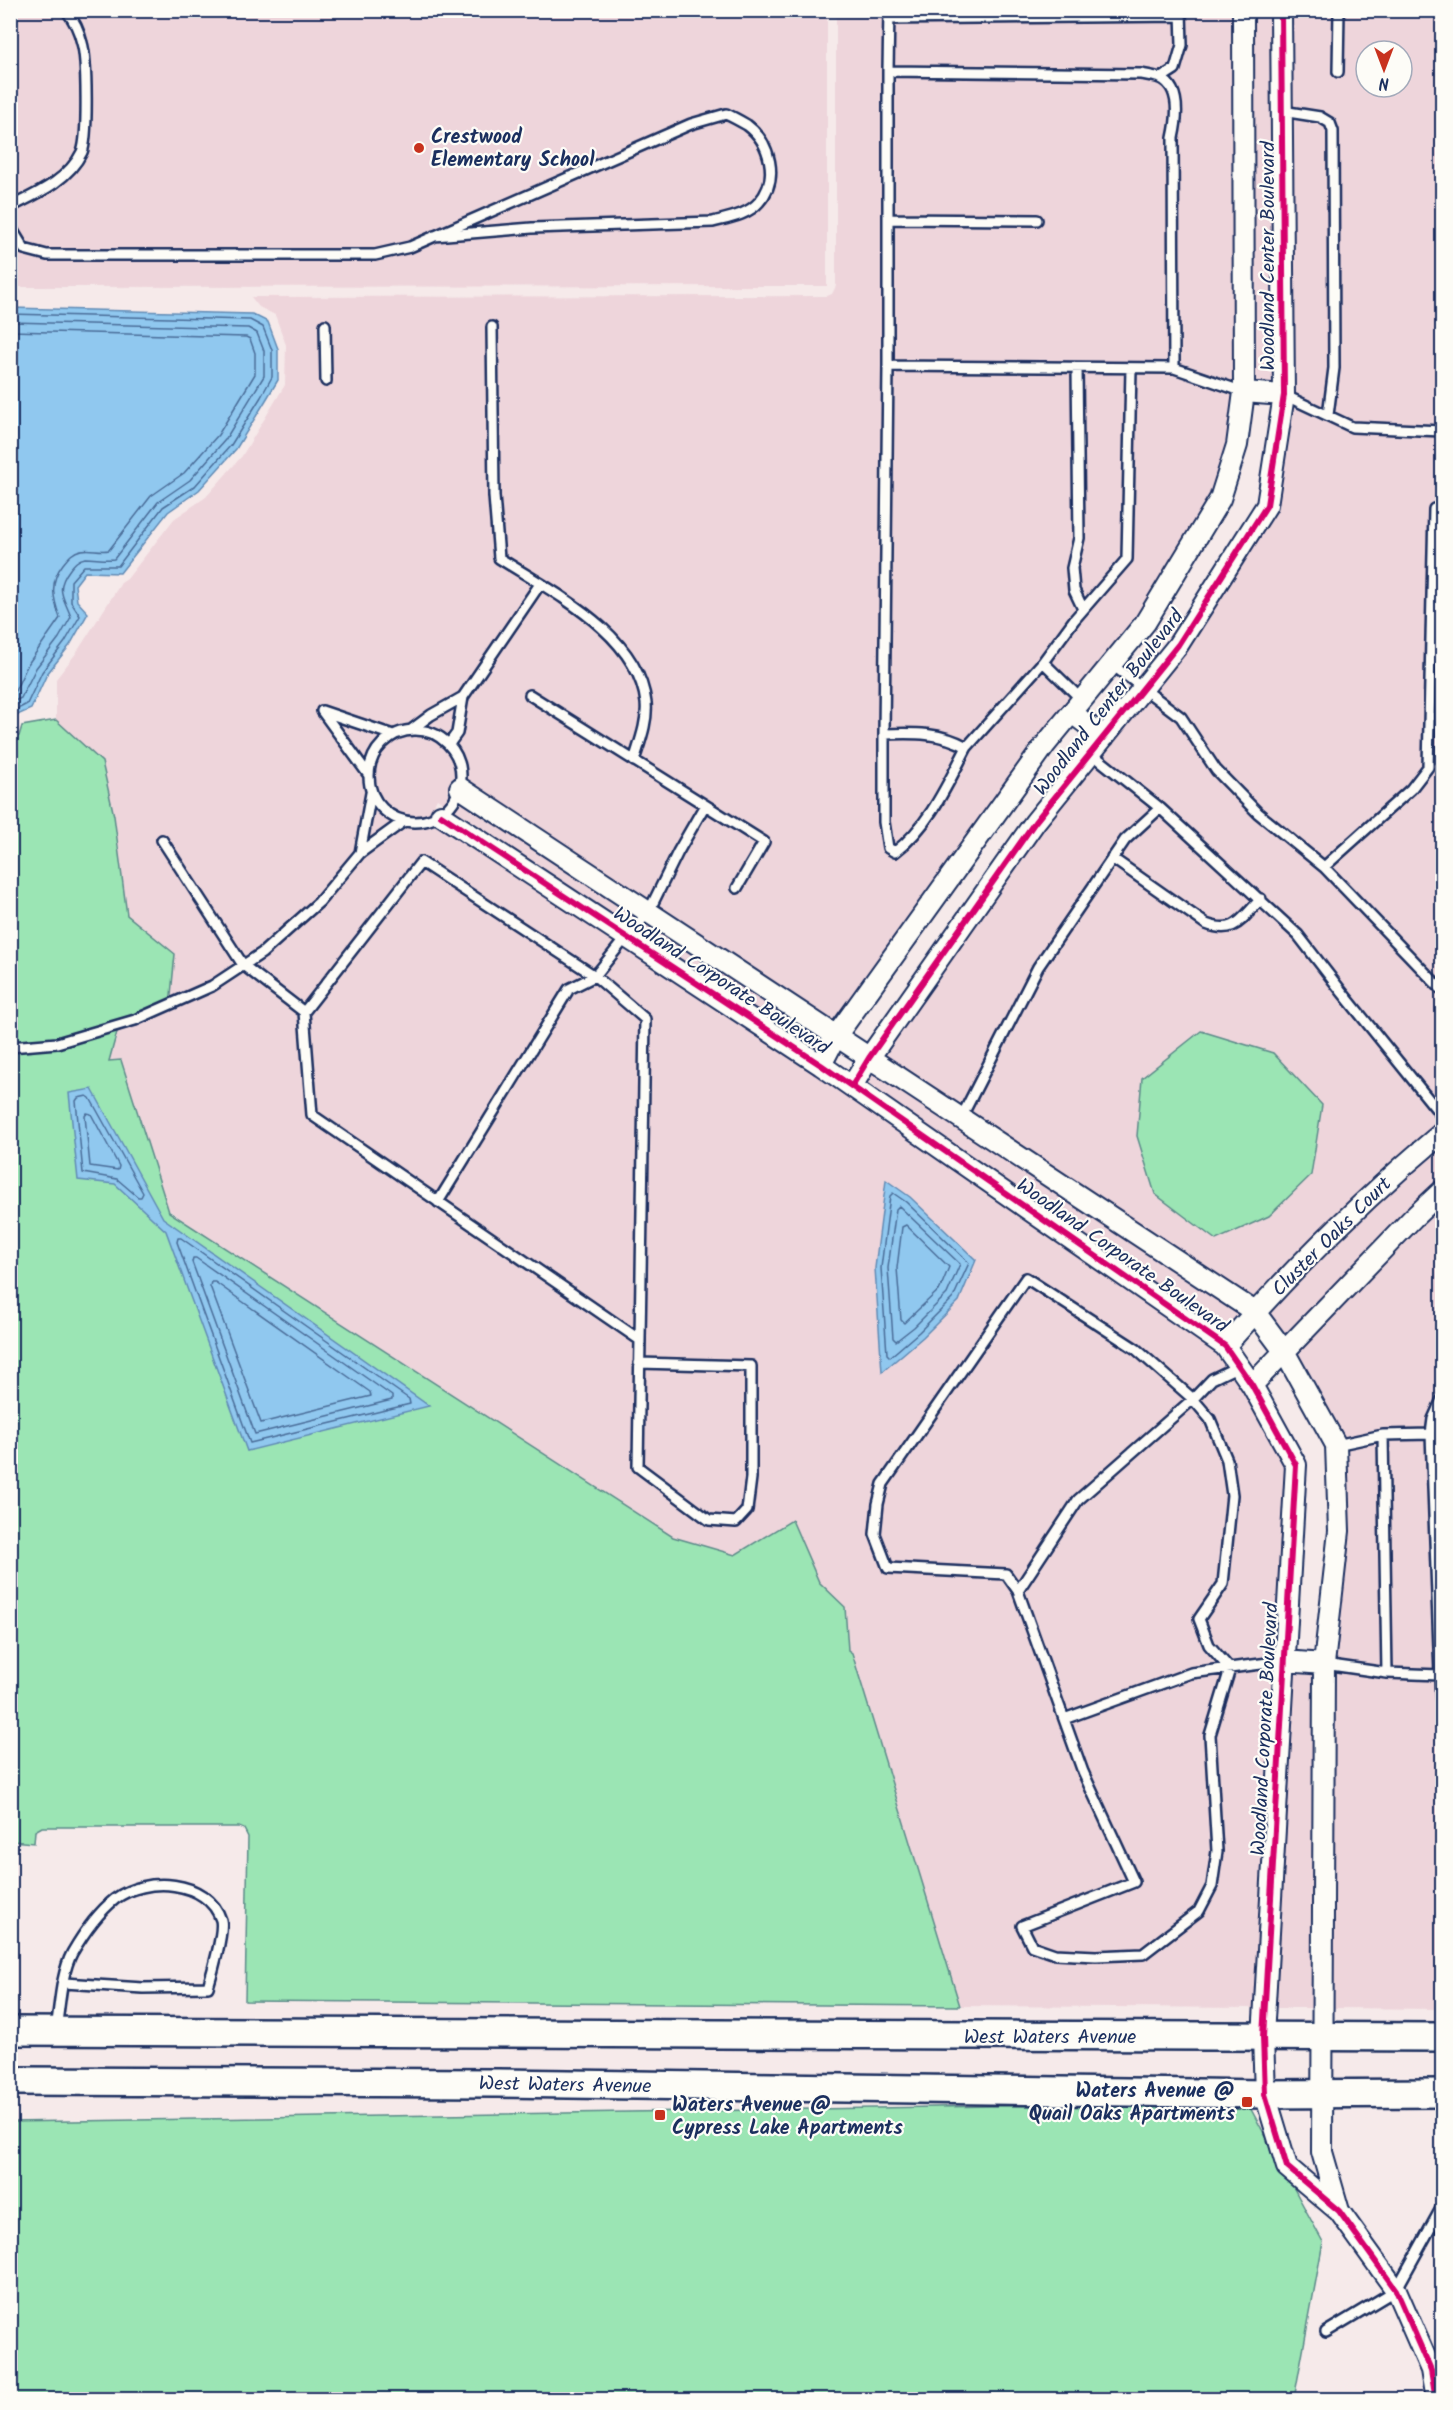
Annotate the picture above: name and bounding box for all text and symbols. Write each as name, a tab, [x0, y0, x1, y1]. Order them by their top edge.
north arrow	[1354, 39, 1414, 99]
text: N	[1379, 70, 1389, 95]
place label: Crestwood Elementary School	[431, 122, 595, 177]
street label: Woodland Center Boulevard	[1253, 140, 1285, 371]
marker: Crestwood Elementary School	[412, 141, 426, 155]
street label: Woodland Center Boulevard	[1026, 602, 1193, 803]
street label: Woodland Corporate Boulevard	[606, 899, 837, 1065]
street label: Cluster Oaks Court	[1265, 1170, 1400, 1305]
street label: Woodland Corporate Boulevard	[1009, 1171, 1236, 1343]
street label: Woodland Corporate Boulevard	[1243, 1601, 1289, 1857]
street label: West Waters Avenue	[964, 2022, 1136, 2054]
street label: West Waters Avenue	[478, 2068, 652, 2104]
place label: Waters Avenue @ Quail Oaks Apartments	[1029, 2076, 1236, 2131]
place label: Waters Avenue @ Cypress Lake Apartments	[672, 2090, 903, 2145]
marker: Waters Avenue @ Quail Oaks Apartments	[1240, 2095, 1254, 2109]
marker: Waters Avenue @ Cypress Lake Apartments	[653, 2108, 667, 2122]

